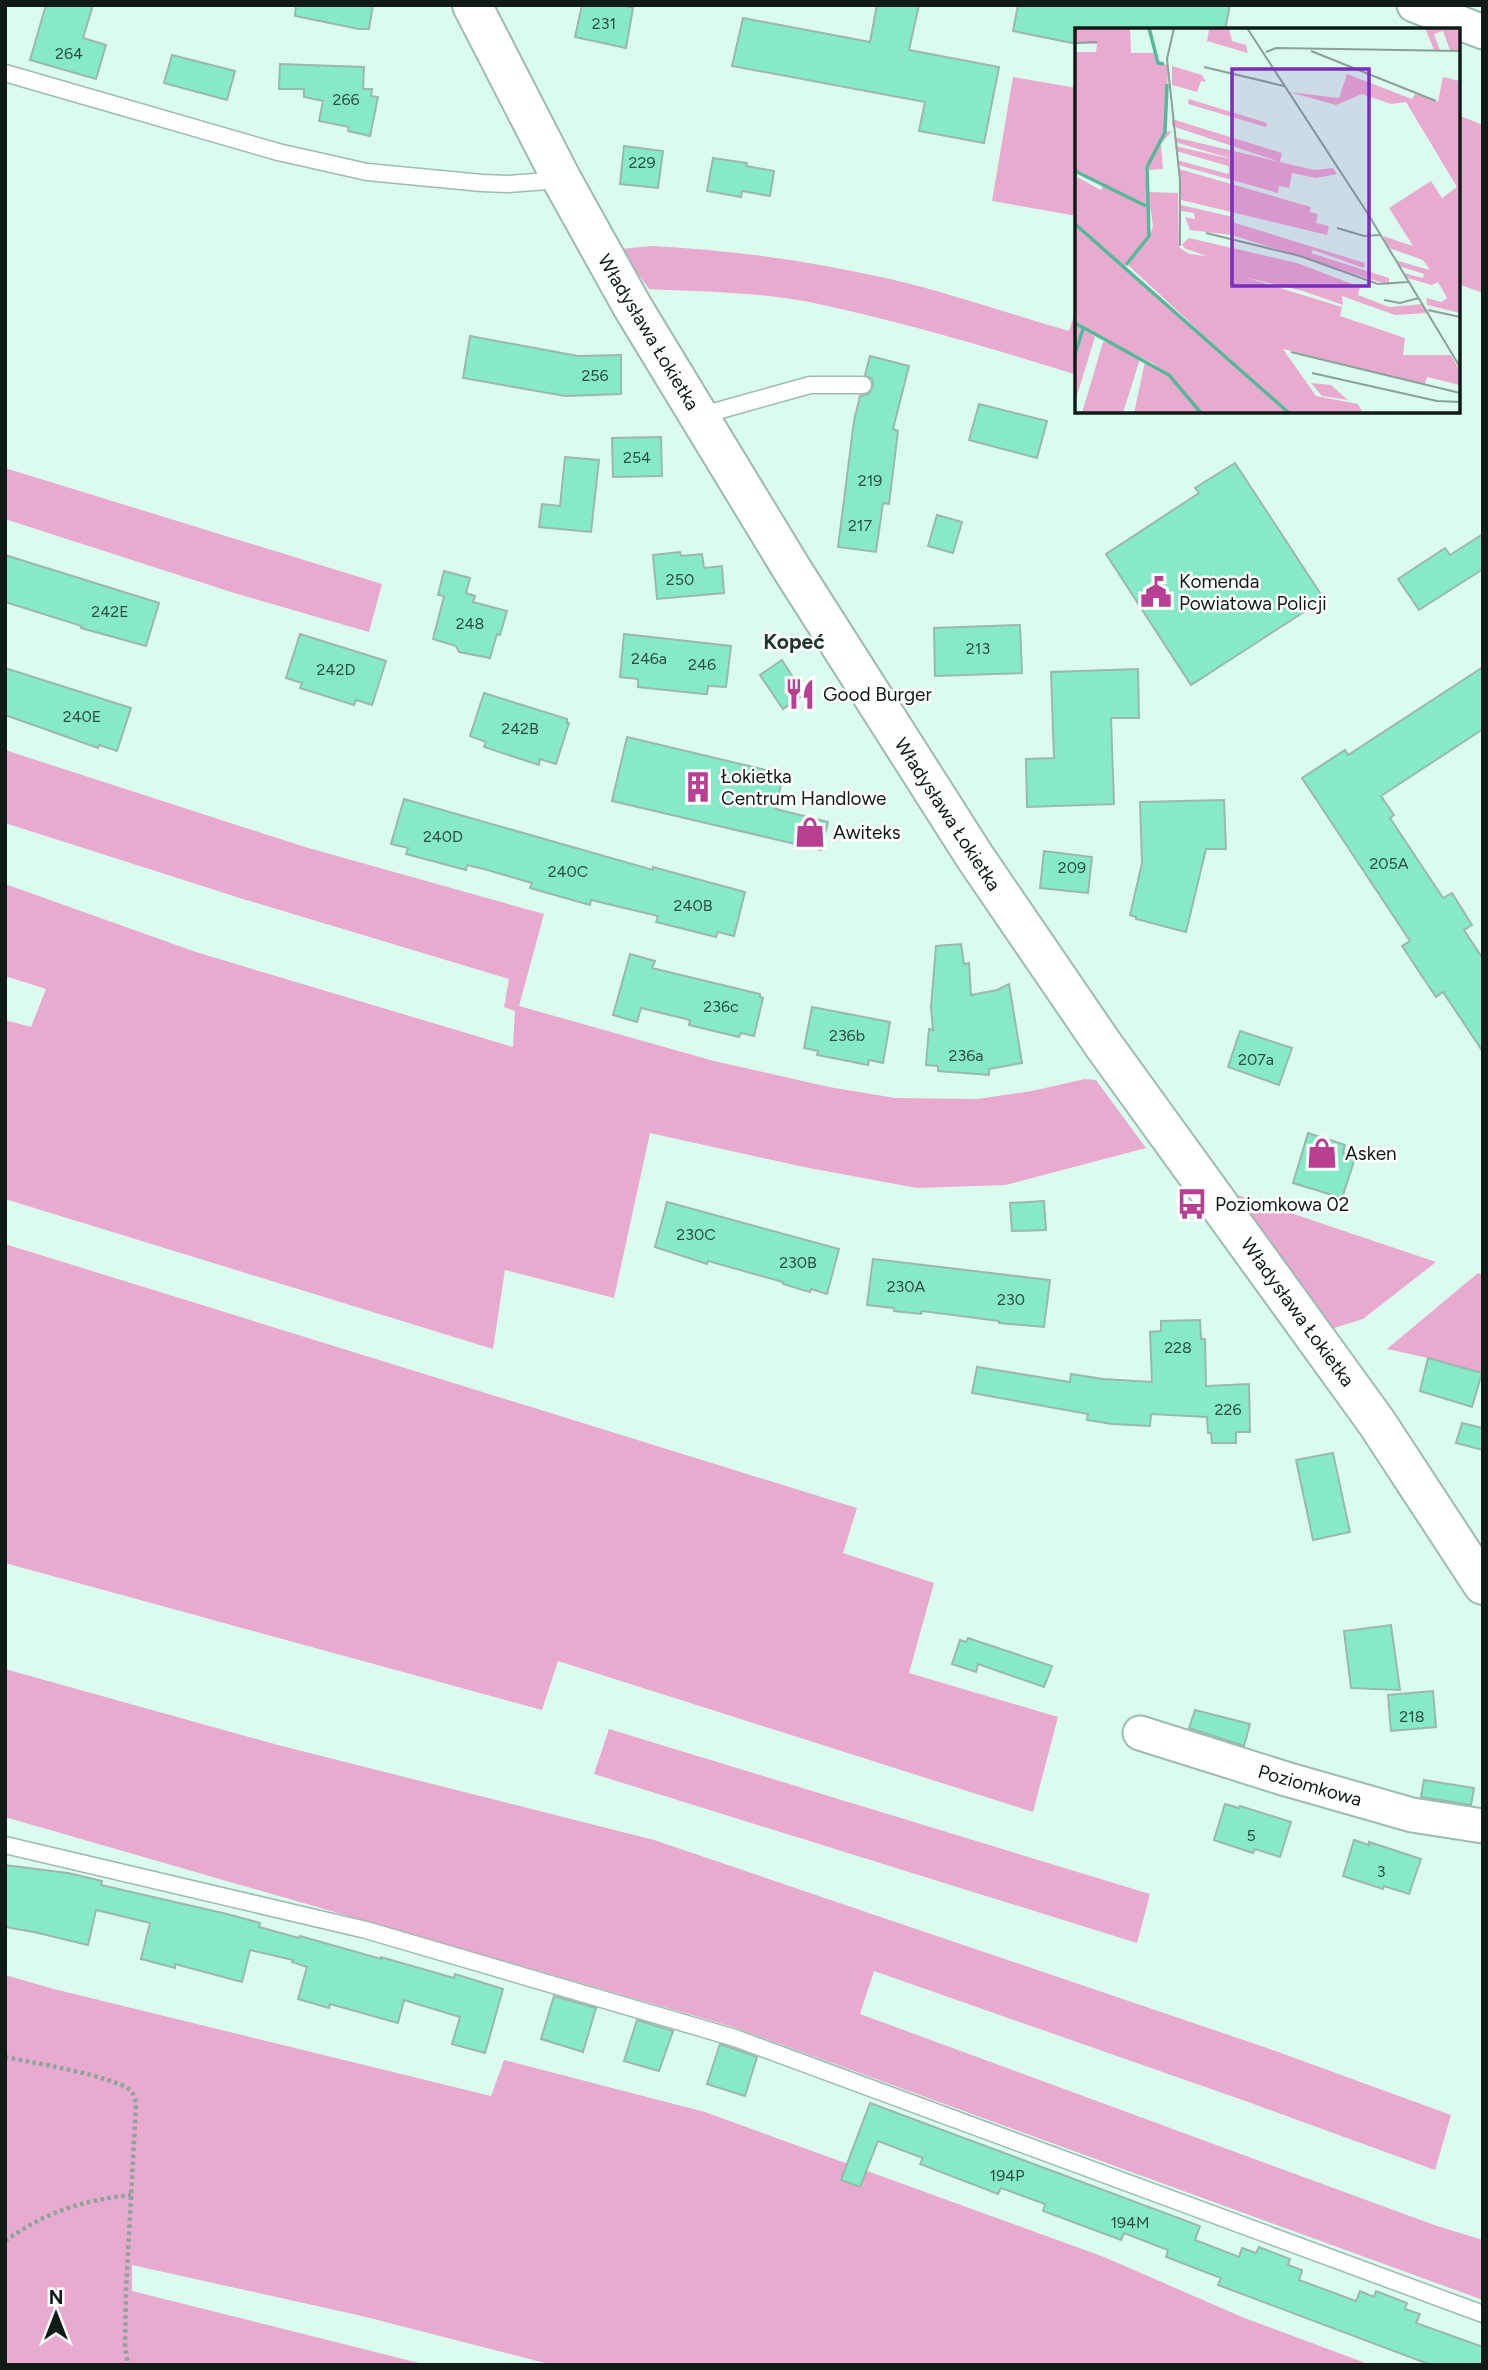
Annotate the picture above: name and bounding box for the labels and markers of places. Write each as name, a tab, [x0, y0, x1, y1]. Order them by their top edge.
place label: Komenda Powiatowa Policji	[1179, 570, 1327, 615]
public building icon: Komenda Powiatowa Policji	[1139, 575, 1173, 609]
restaurant icon: Good Burger	[783, 677, 817, 711]
place label: Good Burger	[823, 683, 932, 706]
place label: Łokietka Centrum Handlowe	[721, 765, 886, 810]
building icon: Łokietka Centrum Handlowe	[681, 770, 715, 804]
shop icon: Awiteks	[793, 815, 827, 849]
place label: Awiteks	[833, 821, 901, 844]
shop icon: Asken	[1305, 1136, 1339, 1170]
place label: Asken	[1345, 1142, 1397, 1165]
bus stop icon: Poziomkowa 02	[1175, 1187, 1209, 1221]
place label: Poziomkowa 02	[1215, 1193, 1349, 1216]

